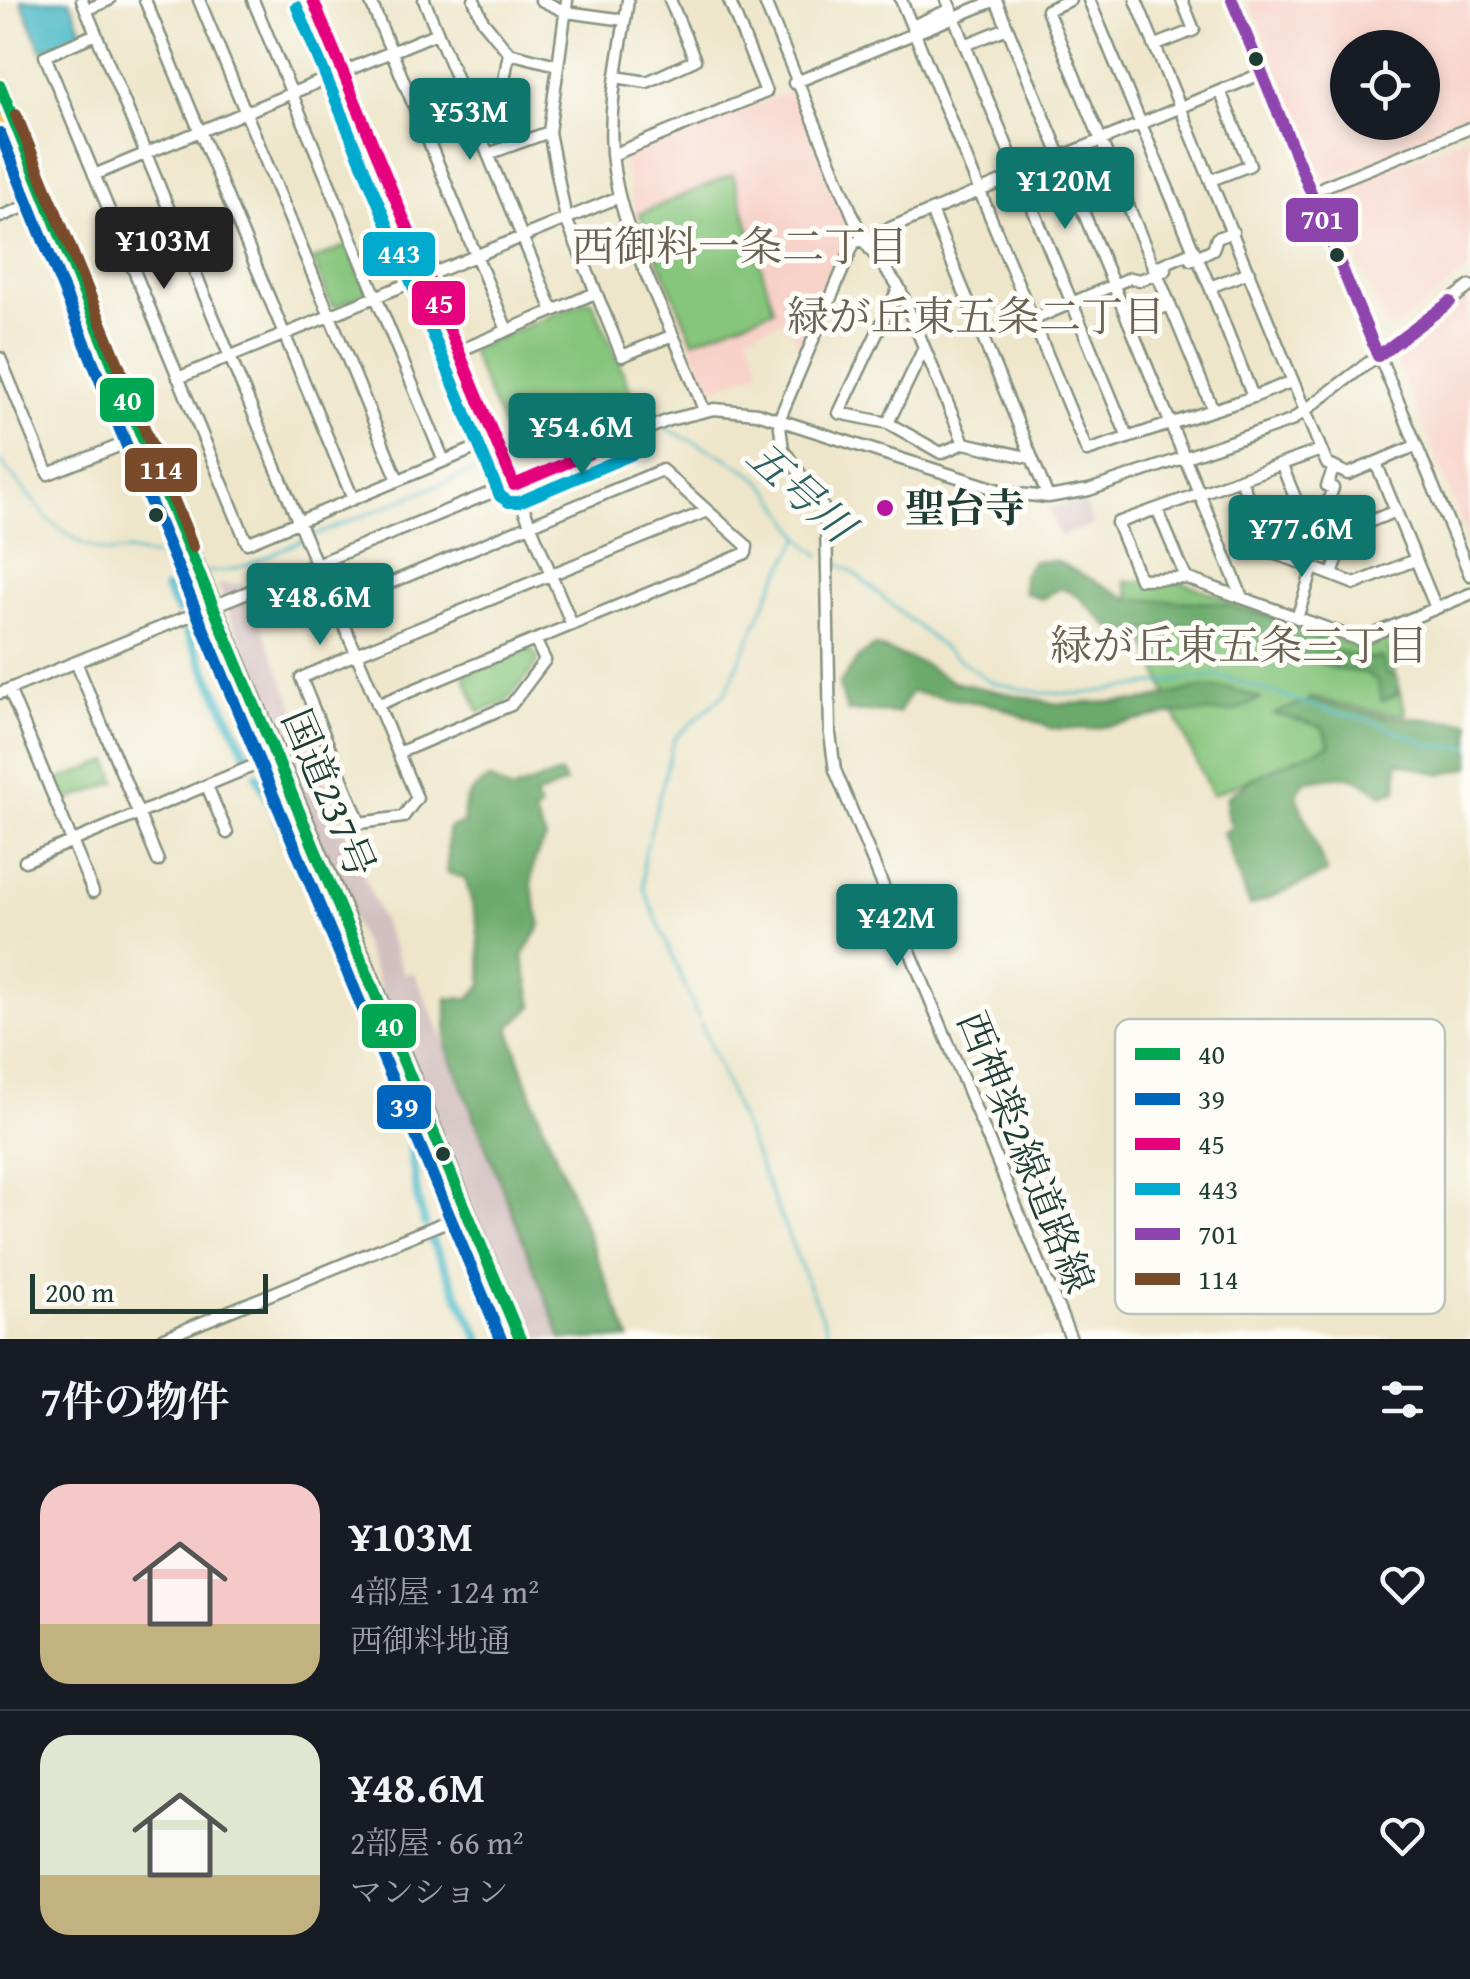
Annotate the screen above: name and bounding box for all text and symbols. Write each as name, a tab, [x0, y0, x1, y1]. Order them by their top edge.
map controls	[1330, 30, 1440, 140]
button: locate	[1330, 30, 1440, 140]
unlabelled marker	[1246, 49, 1266, 69]
pin: ¥53M	[411, 78, 529, 163]
text: ¥53M	[431, 87, 509, 134]
pin: ¥120M	[995, 147, 1135, 232]
text: ¥120M	[1018, 156, 1112, 203]
line badge: 701	[1284, 196, 1360, 244]
text: 701	[1300, 198, 1344, 239]
pin: ¥103M	[94, 207, 234, 292]
district label: 西御料一条二丁目	[572, 215, 908, 276]
text: ¥103M	[117, 216, 211, 263]
line badge: 443	[361, 230, 437, 278]
text: 443	[377, 232, 421, 273]
unlabelled marker	[1327, 245, 1347, 265]
line badge: 45	[410, 279, 467, 327]
text: 45	[424, 282, 454, 323]
district label: 緑が丘東五条二丁目	[787, 285, 1165, 346]
line badge: 40	[98, 376, 156, 424]
text: 40	[112, 379, 142, 420]
pin: ¥54.6M	[501, 393, 663, 478]
text: ¥54.6M	[531, 402, 633, 449]
water label: 五号川	[734, 426, 872, 558]
line badge: 114	[123, 446, 199, 494]
text: 114	[139, 448, 183, 489]
place label: 聖台寺	[905, 478, 1025, 537]
pin: ¥77.6M	[1221, 495, 1383, 580]
marker: 聖台寺	[874, 497, 896, 519]
text: ¥77.6M	[1251, 504, 1353, 551]
unlabelled marker	[146, 505, 166, 525]
pin: ¥48.6M	[239, 563, 401, 648]
text: ¥48.6M	[269, 572, 371, 619]
district label: 緑が丘東五条三丁目	[1050, 614, 1428, 675]
street label: 国道237号	[268, 699, 391, 886]
pin: ¥42M	[838, 884, 956, 969]
text: ¥42M	[858, 893, 936, 940]
line badge: 40	[360, 1002, 418, 1050]
street label: 西神楽2線道路線	[943, 1002, 1110, 1302]
text: 40	[374, 1005, 404, 1046]
legend	[1115, 1019, 1445, 1314]
text: 40	[1198, 1033, 1225, 1074]
text: 39	[1198, 1078, 1225, 1119]
line badge: 39	[375, 1083, 433, 1131]
text: 39	[389, 1086, 419, 1127]
text: 45	[1198, 1123, 1225, 1164]
unlabelled marker	[433, 1144, 453, 1164]
text: 443	[1198, 1168, 1238, 1209]
text: 701	[1198, 1213, 1238, 1254]
text: 114	[1198, 1258, 1238, 1299]
scale bar	[30, 1269, 268, 1314]
text: 200 m	[45, 1271, 114, 1312]
text: 7件の物件	[40, 1370, 230, 1431]
icon: filters	[1375, 1372, 1430, 1427]
text: ¥103M	[350, 1505, 473, 1566]
icon: home	[120, 1524, 240, 1644]
icon: heart	[1375, 1557, 1430, 1612]
text: 4部屋 · 124 m²	[350, 1568, 539, 1615]
text: 西御料地通	[350, 1617, 510, 1664]
text: ¥48.6M	[350, 1756, 485, 1817]
icon: home	[120, 1775, 240, 1895]
icon: heart	[1375, 1808, 1430, 1863]
text: 2部屋 · 66 m²	[350, 1819, 524, 1866]
text: マンション	[350, 1868, 509, 1915]

